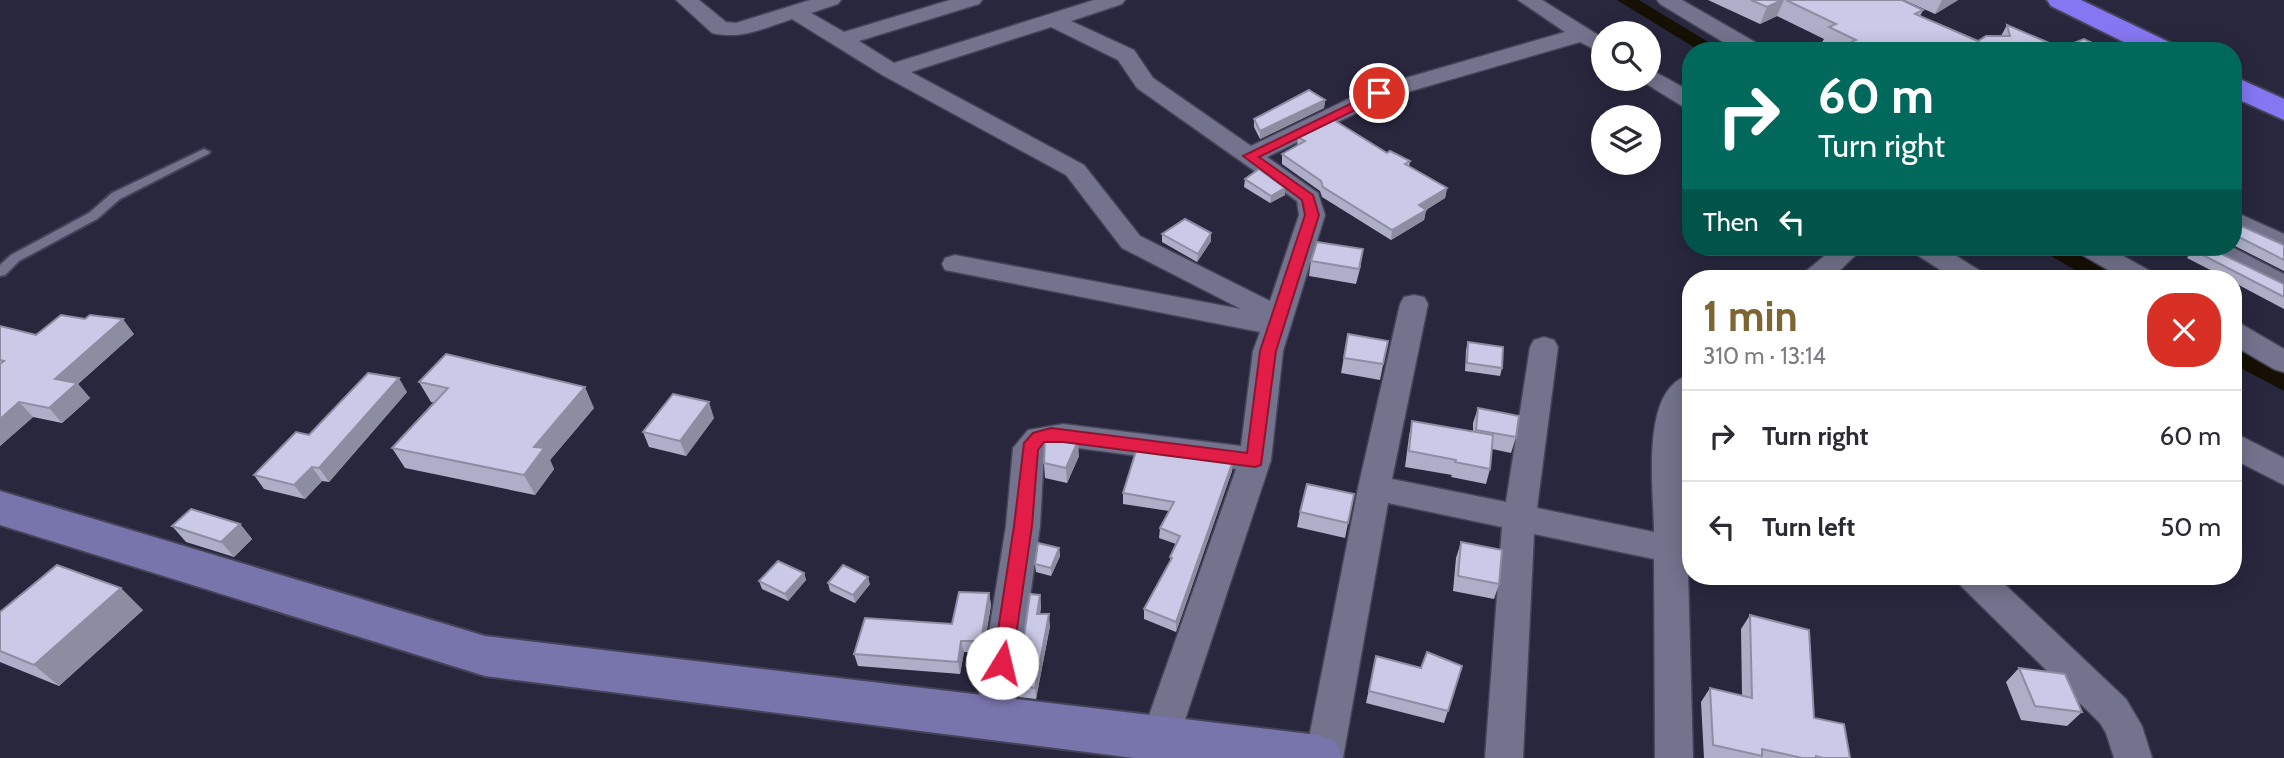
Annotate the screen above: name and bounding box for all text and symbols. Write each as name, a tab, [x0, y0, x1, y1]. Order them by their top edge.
map controls	[1591, 21, 1661, 175]
button: search	[1591, 21, 1661, 91]
pin	[1349, 63, 1409, 123]
text: 60 m	[1818, 66, 1934, 125]
icon: right	[1703, 70, 1794, 161]
icon: arrive	[1360, 74, 1398, 112]
button: layers	[1591, 105, 1661, 175]
text: Turn right	[1818, 126, 1945, 165]
icon: left	[1773, 203, 1811, 241]
text: Then	[1703, 206, 1759, 238]
text: 1 min	[1703, 290, 1798, 342]
button: close	[2147, 293, 2221, 367]
text: 310 m · 13:14	[1703, 342, 1826, 370]
icon: right	[1703, 417, 1741, 455]
text: Turn right	[1762, 420, 1868, 452]
text: 60 m	[2159, 420, 2221, 452]
icon: left	[1703, 508, 1741, 546]
text: Turn left	[1762, 511, 1855, 543]
text: 50 m	[2160, 511, 2221, 543]
position arrow	[965, 626, 1039, 700]

